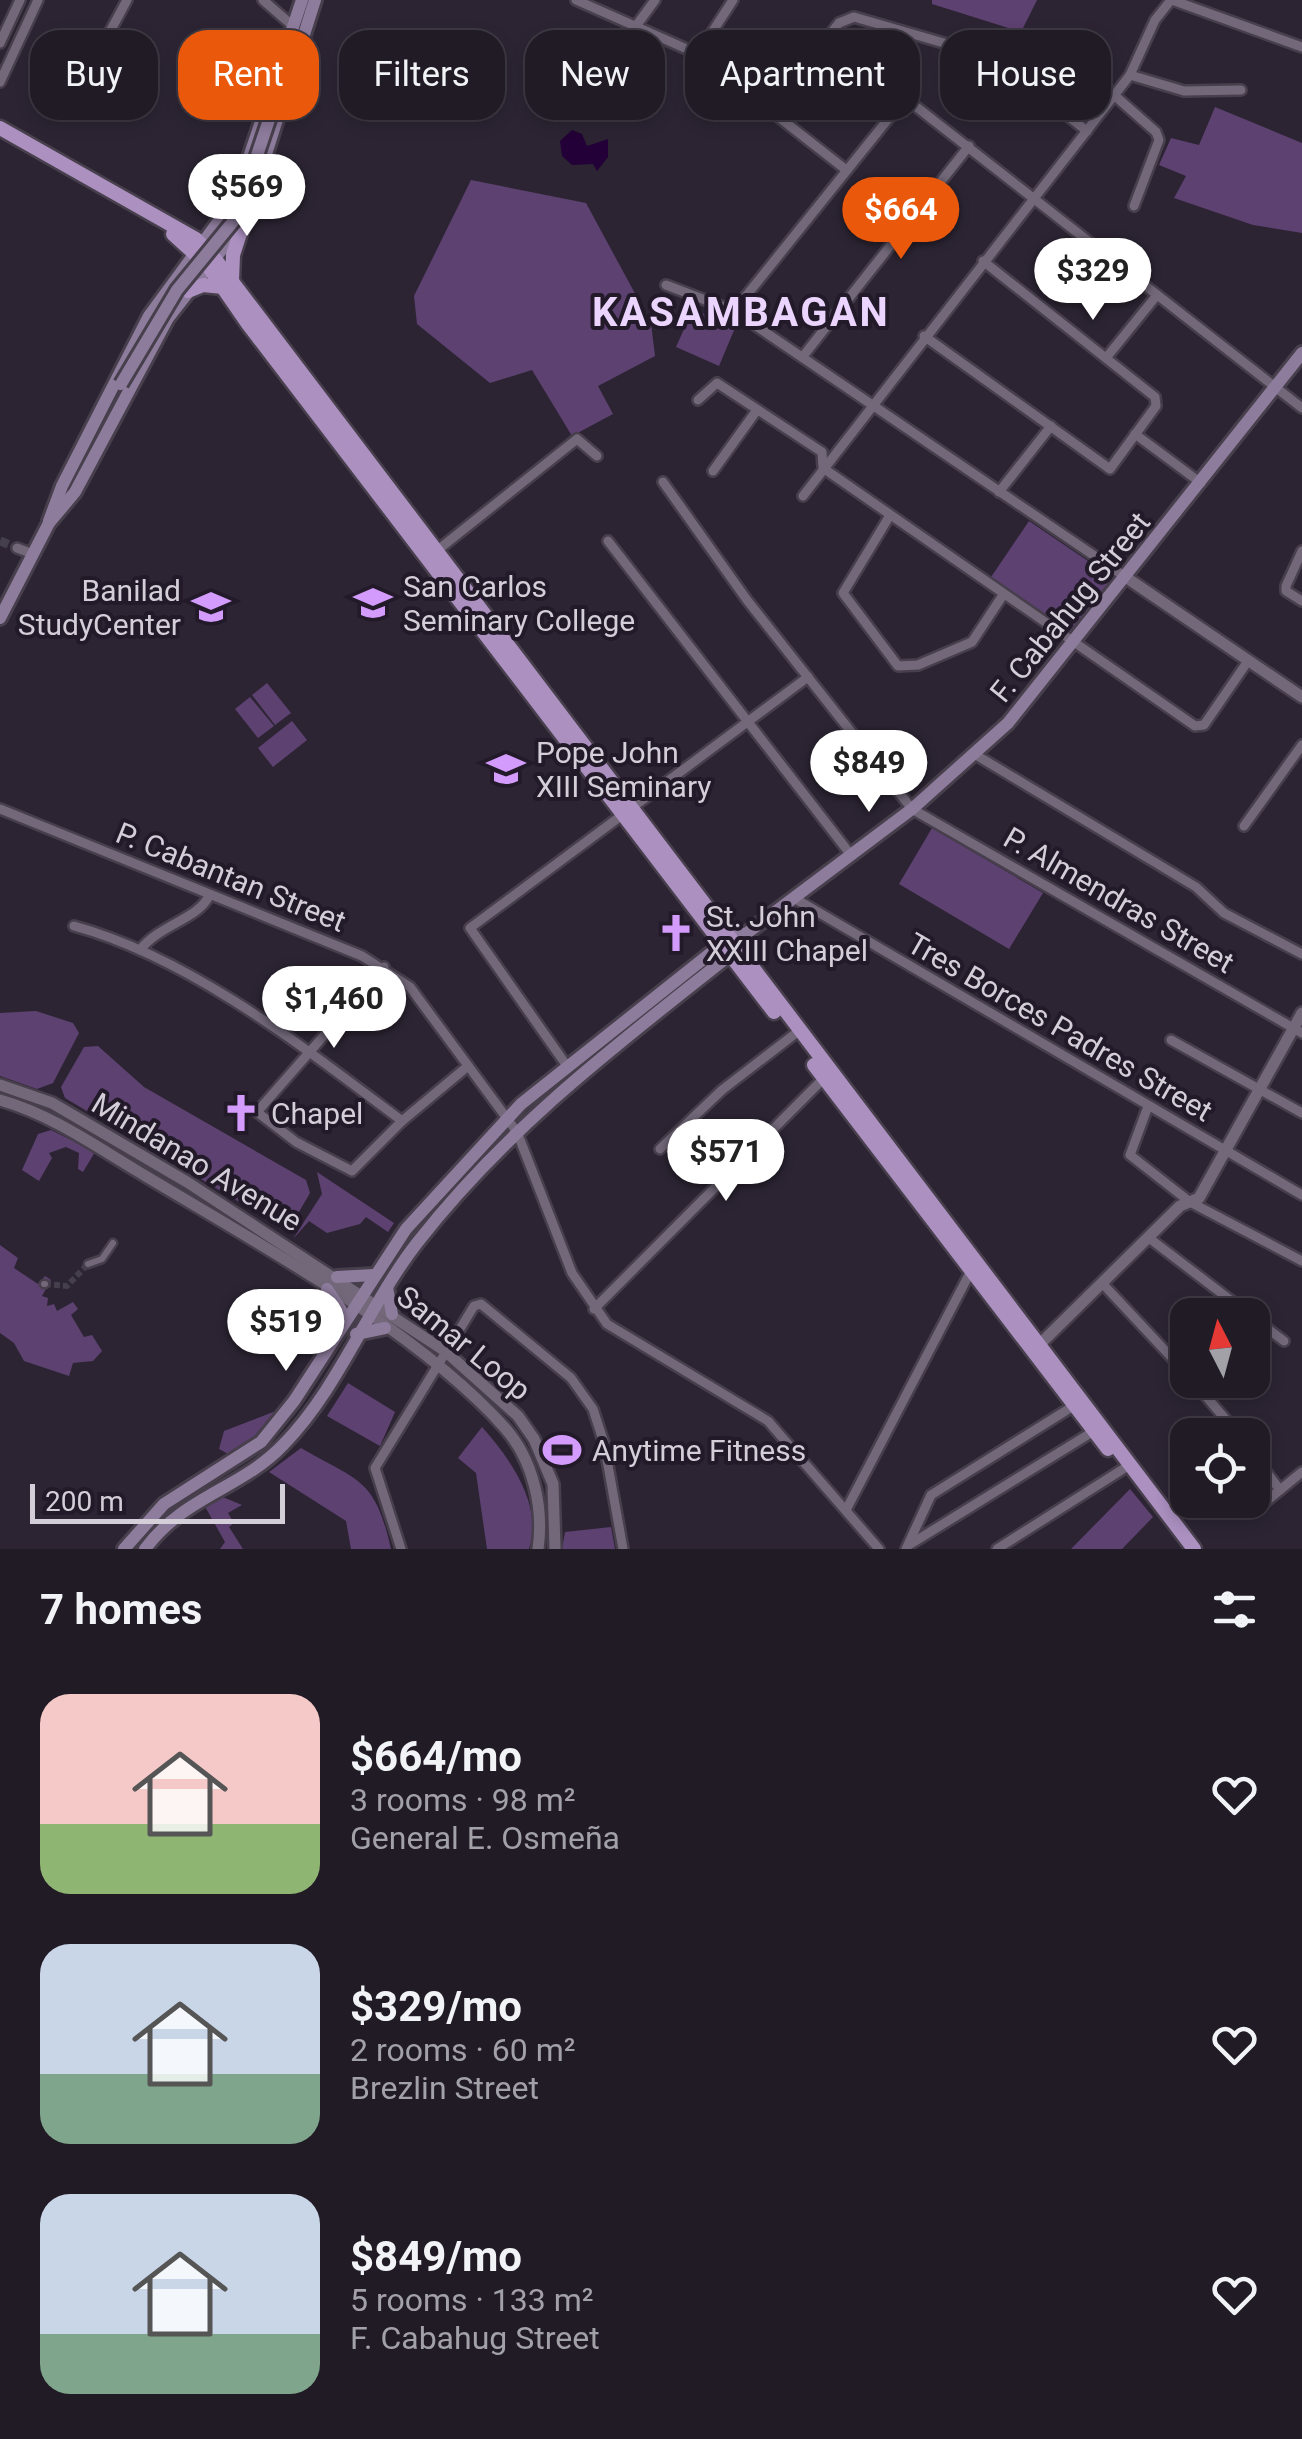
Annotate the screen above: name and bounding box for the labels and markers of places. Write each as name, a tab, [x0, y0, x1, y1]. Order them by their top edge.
pin: $569	[188, 154, 306, 239]
pin: $664	[842, 177, 960, 262]
pin: $329	[1034, 238, 1152, 323]
place label: San Carlos Seminary College	[403, 569, 635, 638]
place label: Banilad StudyCenter	[18, 573, 181, 642]
school or university icon: San Carlos Seminary College	[352, 582, 394, 624]
school or university icon: Banilad StudyCenter	[190, 586, 232, 628]
pin: $849	[810, 730, 928, 815]
place label: Pope John XIII Seminary	[536, 735, 712, 804]
school or university icon: Pope John XIII Seminary	[485, 748, 527, 790]
place label: St. John XXIII Chapel	[706, 899, 868, 968]
church icon: St. John XXIII Chapel	[655, 912, 697, 954]
pin: $1,460	[253, 966, 415, 1051]
church icon: Chapel	[220, 1092, 262, 1134]
place label: Chapel	[271, 1096, 363, 1131]
pin: $571	[667, 1119, 785, 1204]
pin: $519	[227, 1289, 345, 1374]
sports icon: Anytime Fitness	[541, 1429, 583, 1471]
place label: Anytime Fitness	[592, 1433, 806, 1468]

